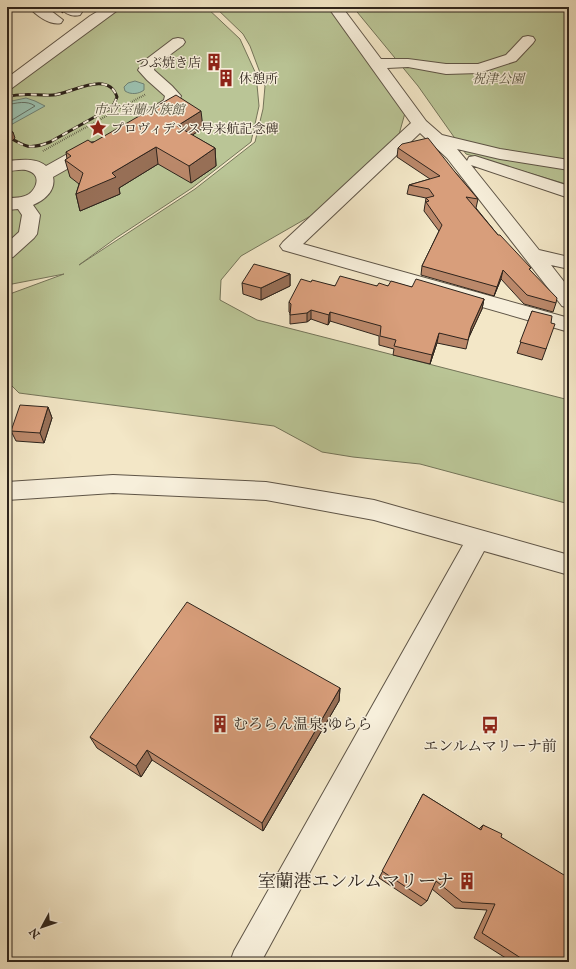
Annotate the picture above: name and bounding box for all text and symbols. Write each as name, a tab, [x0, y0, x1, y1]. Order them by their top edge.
building icon: つぶ焼き店	[204, 52, 224, 72]
place label: つぶ焼き店	[136, 55, 201, 72]
building icon: 休憩所	[216, 68, 236, 88]
place label: 休憩所	[239, 71, 278, 88]
park label: 祝津公園	[472, 71, 526, 88]
park label: 市立室蘭水族館	[93, 102, 186, 119]
place icon: プロヴィデンス号来航記念碑	[88, 118, 108, 138]
place label: プロヴィデンス号来航記念碑	[111, 121, 279, 138]
building icon: むろらん温泉;ゆらら	[210, 714, 230, 734]
place label: むろらん温泉;ゆらら	[233, 715, 372, 734]
bus stop icon: エンルムマリーナ前	[480, 715, 500, 735]
place label: エンルムマリーナ前	[423, 737, 557, 756]
place label: 室蘭港エンルムマリーナ	[258, 871, 454, 894]
building icon: 室蘭港エンルムマリーナ	[457, 871, 477, 891]
north arrow	[22, 907, 62, 947]
text: N	[26, 924, 44, 942]

